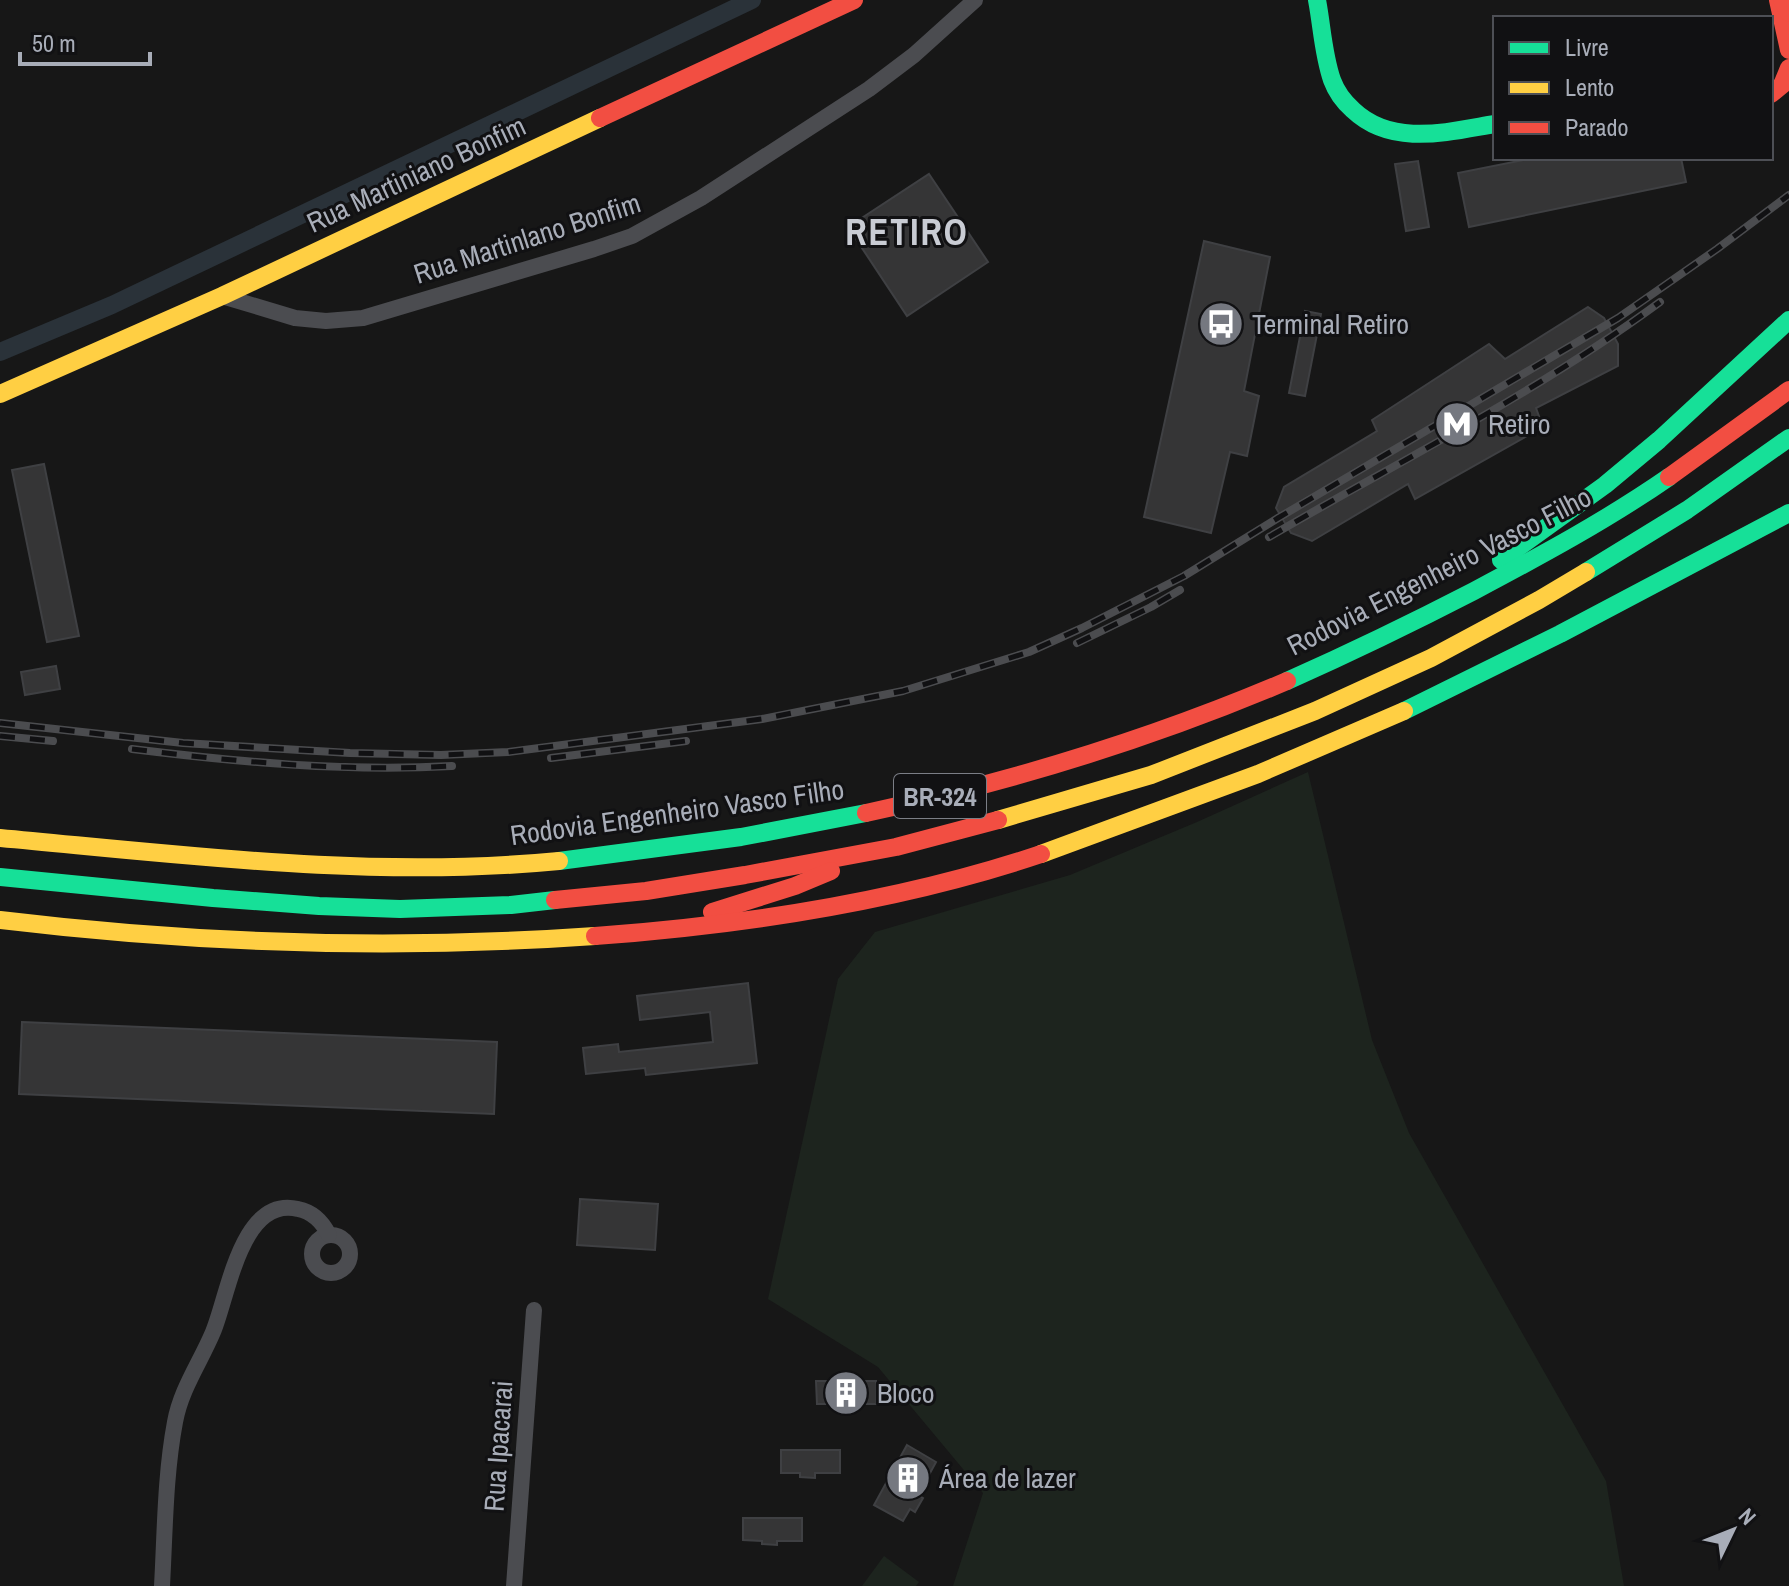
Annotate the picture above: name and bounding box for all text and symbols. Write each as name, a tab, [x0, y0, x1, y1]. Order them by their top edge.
scale bar	[20, 16, 150, 66]
legend	[1493, 16, 1773, 160]
text: 50 m	[32, 27, 76, 59]
text: Livre	[1565, 31, 1609, 63]
text: Lento	[1565, 71, 1614, 103]
street label: Rua Martiniano Bonfim	[300, 107, 532, 241]
text: Parado	[1565, 111, 1628, 143]
street label: Rua Martinlano Bonfim	[409, 183, 645, 293]
district label: RETIRO	[845, 208, 969, 256]
bus stop icon: Terminal Retiro	[1197, 300, 1245, 348]
place label: Terminal Retiro	[1252, 305, 1409, 343]
metro station icon: Retiro	[1433, 400, 1481, 448]
place label: Retiro	[1488, 405, 1551, 443]
street label: Rodovia Engenheiro Vasco Filho	[1280, 478, 1598, 664]
street label: Rodovia Engenheiro Vasco Filho	[508, 770, 846, 854]
road number: BR-324	[894, 774, 986, 818]
building icon: Bloco	[822, 1369, 870, 1417]
place label: Bloco	[877, 1374, 934, 1412]
street label: Rua Ipacarai	[474, 1379, 522, 1513]
building icon: Área de lazer	[884, 1454, 932, 1502]
place label: Área de lazer	[938, 1459, 1076, 1497]
north arrow	[1693, 1490, 1773, 1570]
text: N	[1732, 1501, 1763, 1531]

